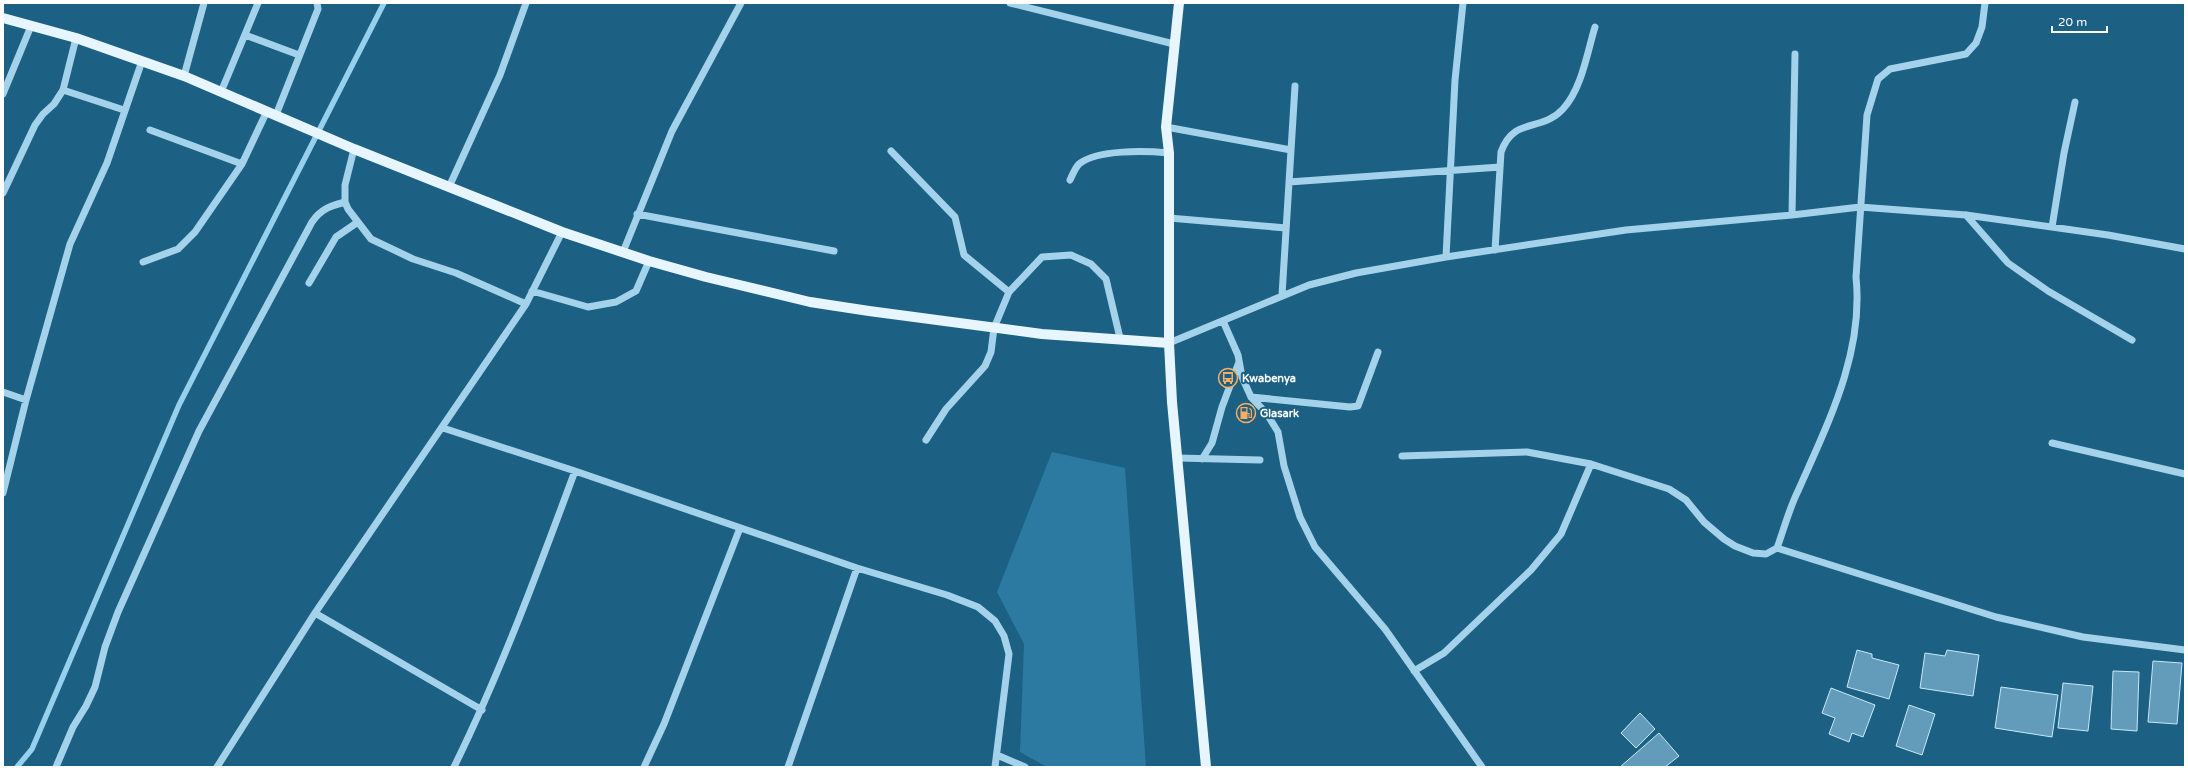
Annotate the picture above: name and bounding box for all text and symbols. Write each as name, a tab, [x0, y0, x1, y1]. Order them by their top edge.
scale bar	[2052, 8, 2107, 34]
text: 20 m	[2058, 15, 2087, 29]
bus stop icon: Kwabenya	[1217, 367, 1239, 389]
place label: Kwabenya	[1242, 372, 1296, 386]
fuel station icon: Glasark	[1235, 402, 1257, 424]
place label: Glasark	[1260, 407, 1299, 420]

